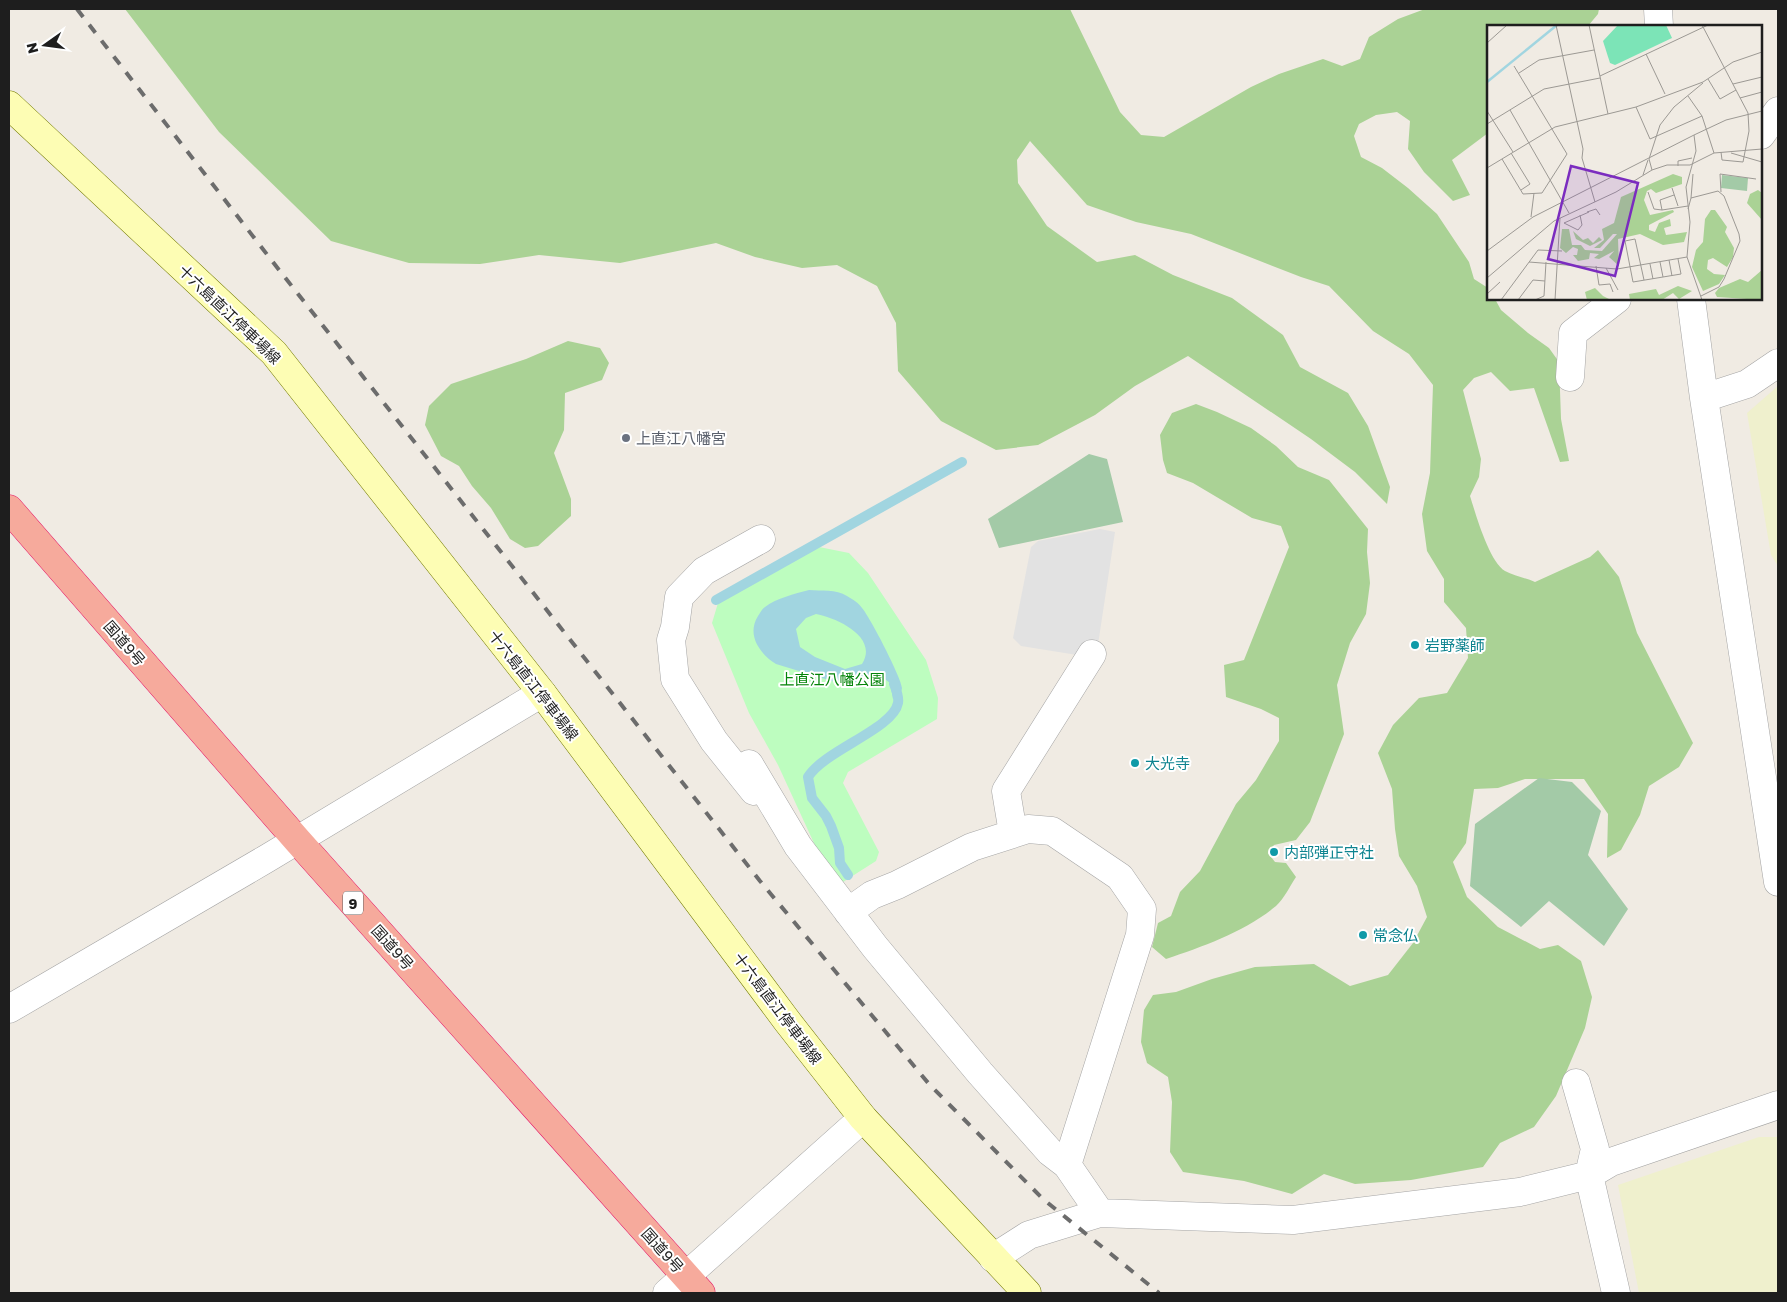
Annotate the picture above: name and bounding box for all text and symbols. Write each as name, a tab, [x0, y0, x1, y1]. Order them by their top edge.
north arrow	[20, 20, 70, 70]
inset map	[1487, 25, 1762, 300]
text: N	[22, 41, 41, 55]
street label: 十六島直江停車場線	[175, 261, 285, 367]
place label: 上直江八幡宮	[636, 429, 726, 447]
marker: 上直江八幡宮	[620, 432, 632, 444]
street label: 国道9号	[100, 617, 150, 669]
street label: 十六島直江停車場線	[485, 626, 583, 744]
place label: 岩野薬師	[1425, 636, 1485, 654]
marker: 岩野薬師	[1409, 639, 1421, 651]
park label: 上直江八幡公園	[779, 670, 885, 688]
place label: 大光寺	[1145, 754, 1190, 772]
marker: 大光寺	[1129, 757, 1141, 769]
place label: 内部弾正守社	[1284, 843, 1374, 861]
marker: 内部弾正守社	[1268, 846, 1280, 858]
road number: 9	[343, 891, 363, 914]
street label: 国道9号	[368, 921, 418, 973]
place label: 常念仏	[1373, 926, 1418, 944]
marker: 常念仏	[1357, 929, 1369, 941]
street label: 十六島直江停車場線	[730, 949, 826, 1067]
street label: 国道9号	[638, 1224, 688, 1276]

